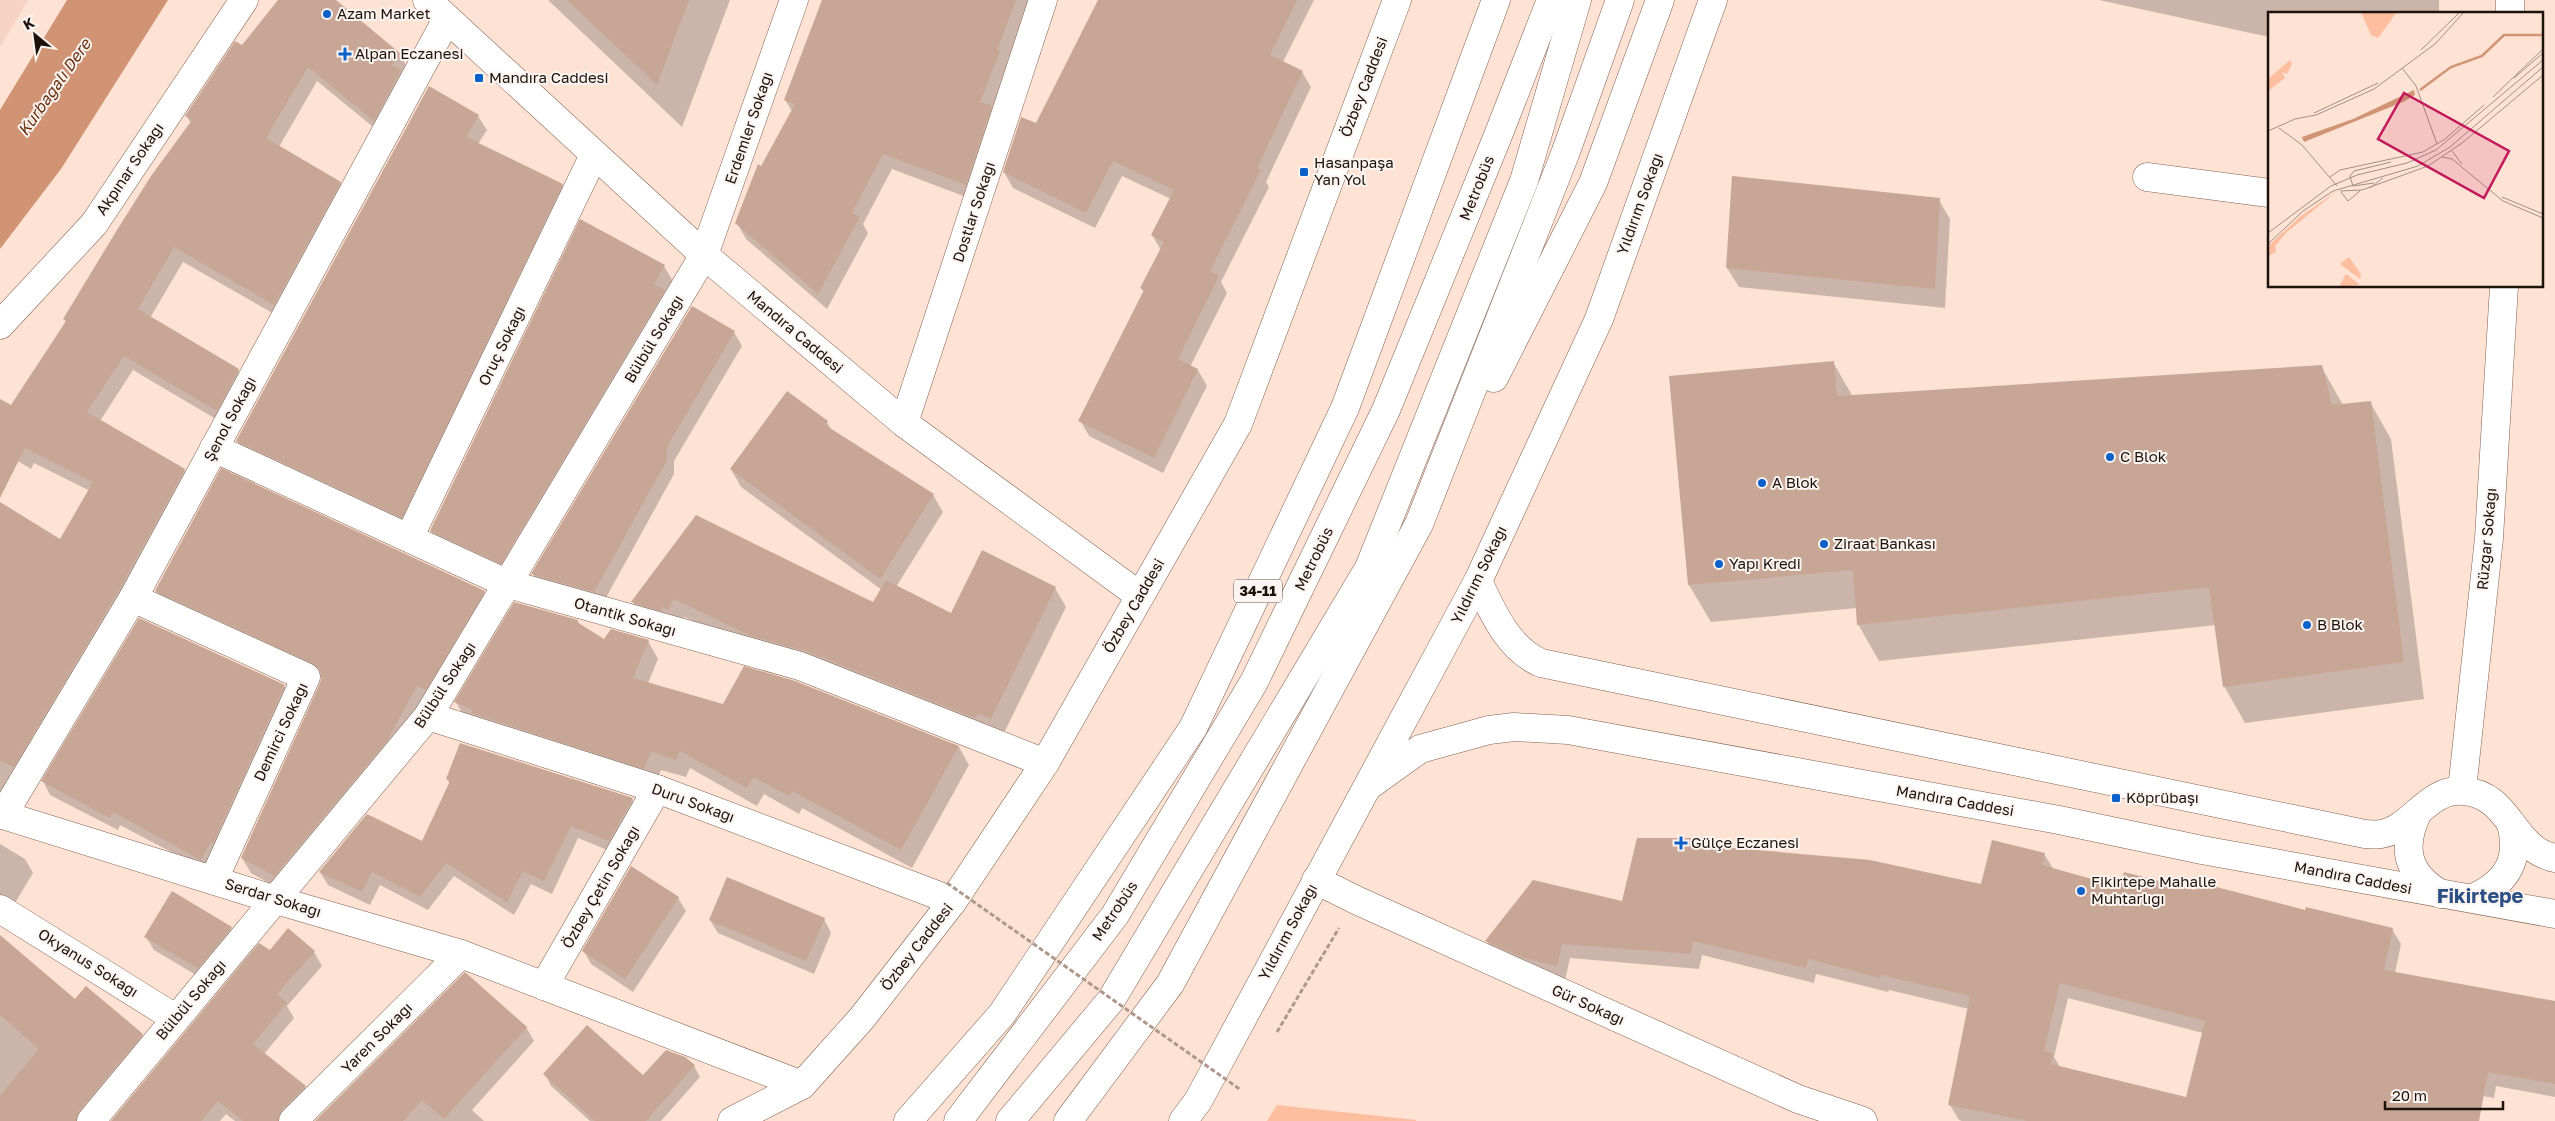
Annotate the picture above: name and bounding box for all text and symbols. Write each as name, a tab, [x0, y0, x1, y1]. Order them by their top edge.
place label: Azam Market	[337, 4, 430, 22]
marker: Azam Market	[321, 8, 333, 20]
north arrow	[10, 10, 60, 60]
inset map	[2268, 12, 2542, 288]
text: K	[20, 13, 37, 33]
water label: Kurbağalı Dere	[13, 33, 96, 139]
street label: Özbey Caddesi	[1336, 34, 1390, 139]
place label: Alpan Eczanesi	[355, 44, 463, 62]
marker: Alpan Eczanesi	[339, 48, 351, 60]
place label: Mandıra Caddesi	[489, 68, 609, 86]
street label: Erdemler Sokağı	[720, 69, 776, 186]
marker: Mandıra Caddesi	[473, 72, 485, 84]
street label: Akpınar Sokağı	[92, 119, 167, 218]
street label: Yıldırım Sokağı	[1612, 150, 1666, 257]
street label: Metrobüs	[1455, 152, 1497, 223]
place label: Hasanpaşa Yan Yol	[1314, 153, 1394, 188]
street label: Dostlar Sokağı	[948, 159, 998, 264]
marker: Hasanpaşa Yan Yol	[1298, 166, 1310, 178]
street label: Mandıra Caddesi	[744, 286, 847, 377]
street label: Bülbül Sokağı	[620, 291, 686, 386]
street label: Oruç Sokağı	[474, 303, 528, 388]
street label: Şenol Sokağı	[199, 373, 259, 464]
place label: C Blok	[2120, 447, 2167, 465]
marker: C Blok	[2104, 451, 2116, 463]
place label: A Blok	[1772, 473, 1819, 491]
marker: A Blok	[1756, 477, 1768, 489]
street label: Rüzgar Sokağı	[2473, 487, 2499, 591]
street label: Yıldırım Sokağı	[1447, 523, 1510, 627]
street label: Metrobüs	[1290, 524, 1336, 593]
place label: Ziraat Bankası	[1834, 534, 1936, 552]
marker: Ziraat Bankası	[1818, 538, 1830, 550]
place label: Yapı Kredi	[1729, 554, 1801, 572]
street label: Özbey Caddesi	[1099, 555, 1167, 656]
marker: Yapı Kredi	[1713, 558, 1725, 570]
road number: 34-11	[1234, 580, 1282, 602]
street label: Otantik Sokağı	[572, 593, 678, 639]
place label: B Blok	[2317, 615, 2364, 633]
marker: B Blok	[2301, 619, 2313, 631]
street label: Bülbül Sokağı	[410, 638, 479, 731]
street label: Demirci Sokağı	[249, 679, 311, 784]
street label: Duru Sokağı	[649, 779, 737, 825]
street label: Mandıra Caddesi	[1895, 781, 2016, 819]
place label: Köprübaşı	[2126, 788, 2199, 806]
marker: Köprübaşı	[2110, 792, 2122, 804]
street label: Özbey Çetin Sokağı	[558, 822, 643, 951]
place label: Gülçe Eczanesi	[1691, 833, 1799, 851]
marker: Gülçe Eczanesi	[1675, 837, 1687, 849]
street label: Mandıra Caddesi	[2293, 857, 2414, 897]
place label: Fikirtepe Mahalle Muhtarlığı	[2091, 872, 2216, 907]
street label: Serdar Sokağı	[223, 874, 324, 920]
street label: Metrobüs	[1088, 877, 1141, 944]
street label: Yıldırım Sokağı	[1254, 880, 1320, 983]
district label: Fikirtepe	[2437, 883, 2523, 907]
marker: Fikirtepe Mahalle Muhtarlığı	[2075, 885, 2087, 897]
street label: Özbey Caddesi	[876, 899, 956, 994]
street label: Okyanus Sokağı	[35, 924, 142, 1000]
street label: Bülbül Sokağı	[151, 955, 229, 1043]
street label: Gür Sokağı	[1549, 980, 1628, 1028]
street label: Yaren Sokağı	[337, 998, 416, 1077]
scale bar	[2385, 1078, 2502, 1110]
text: 20 m	[2392, 1086, 2427, 1104]

